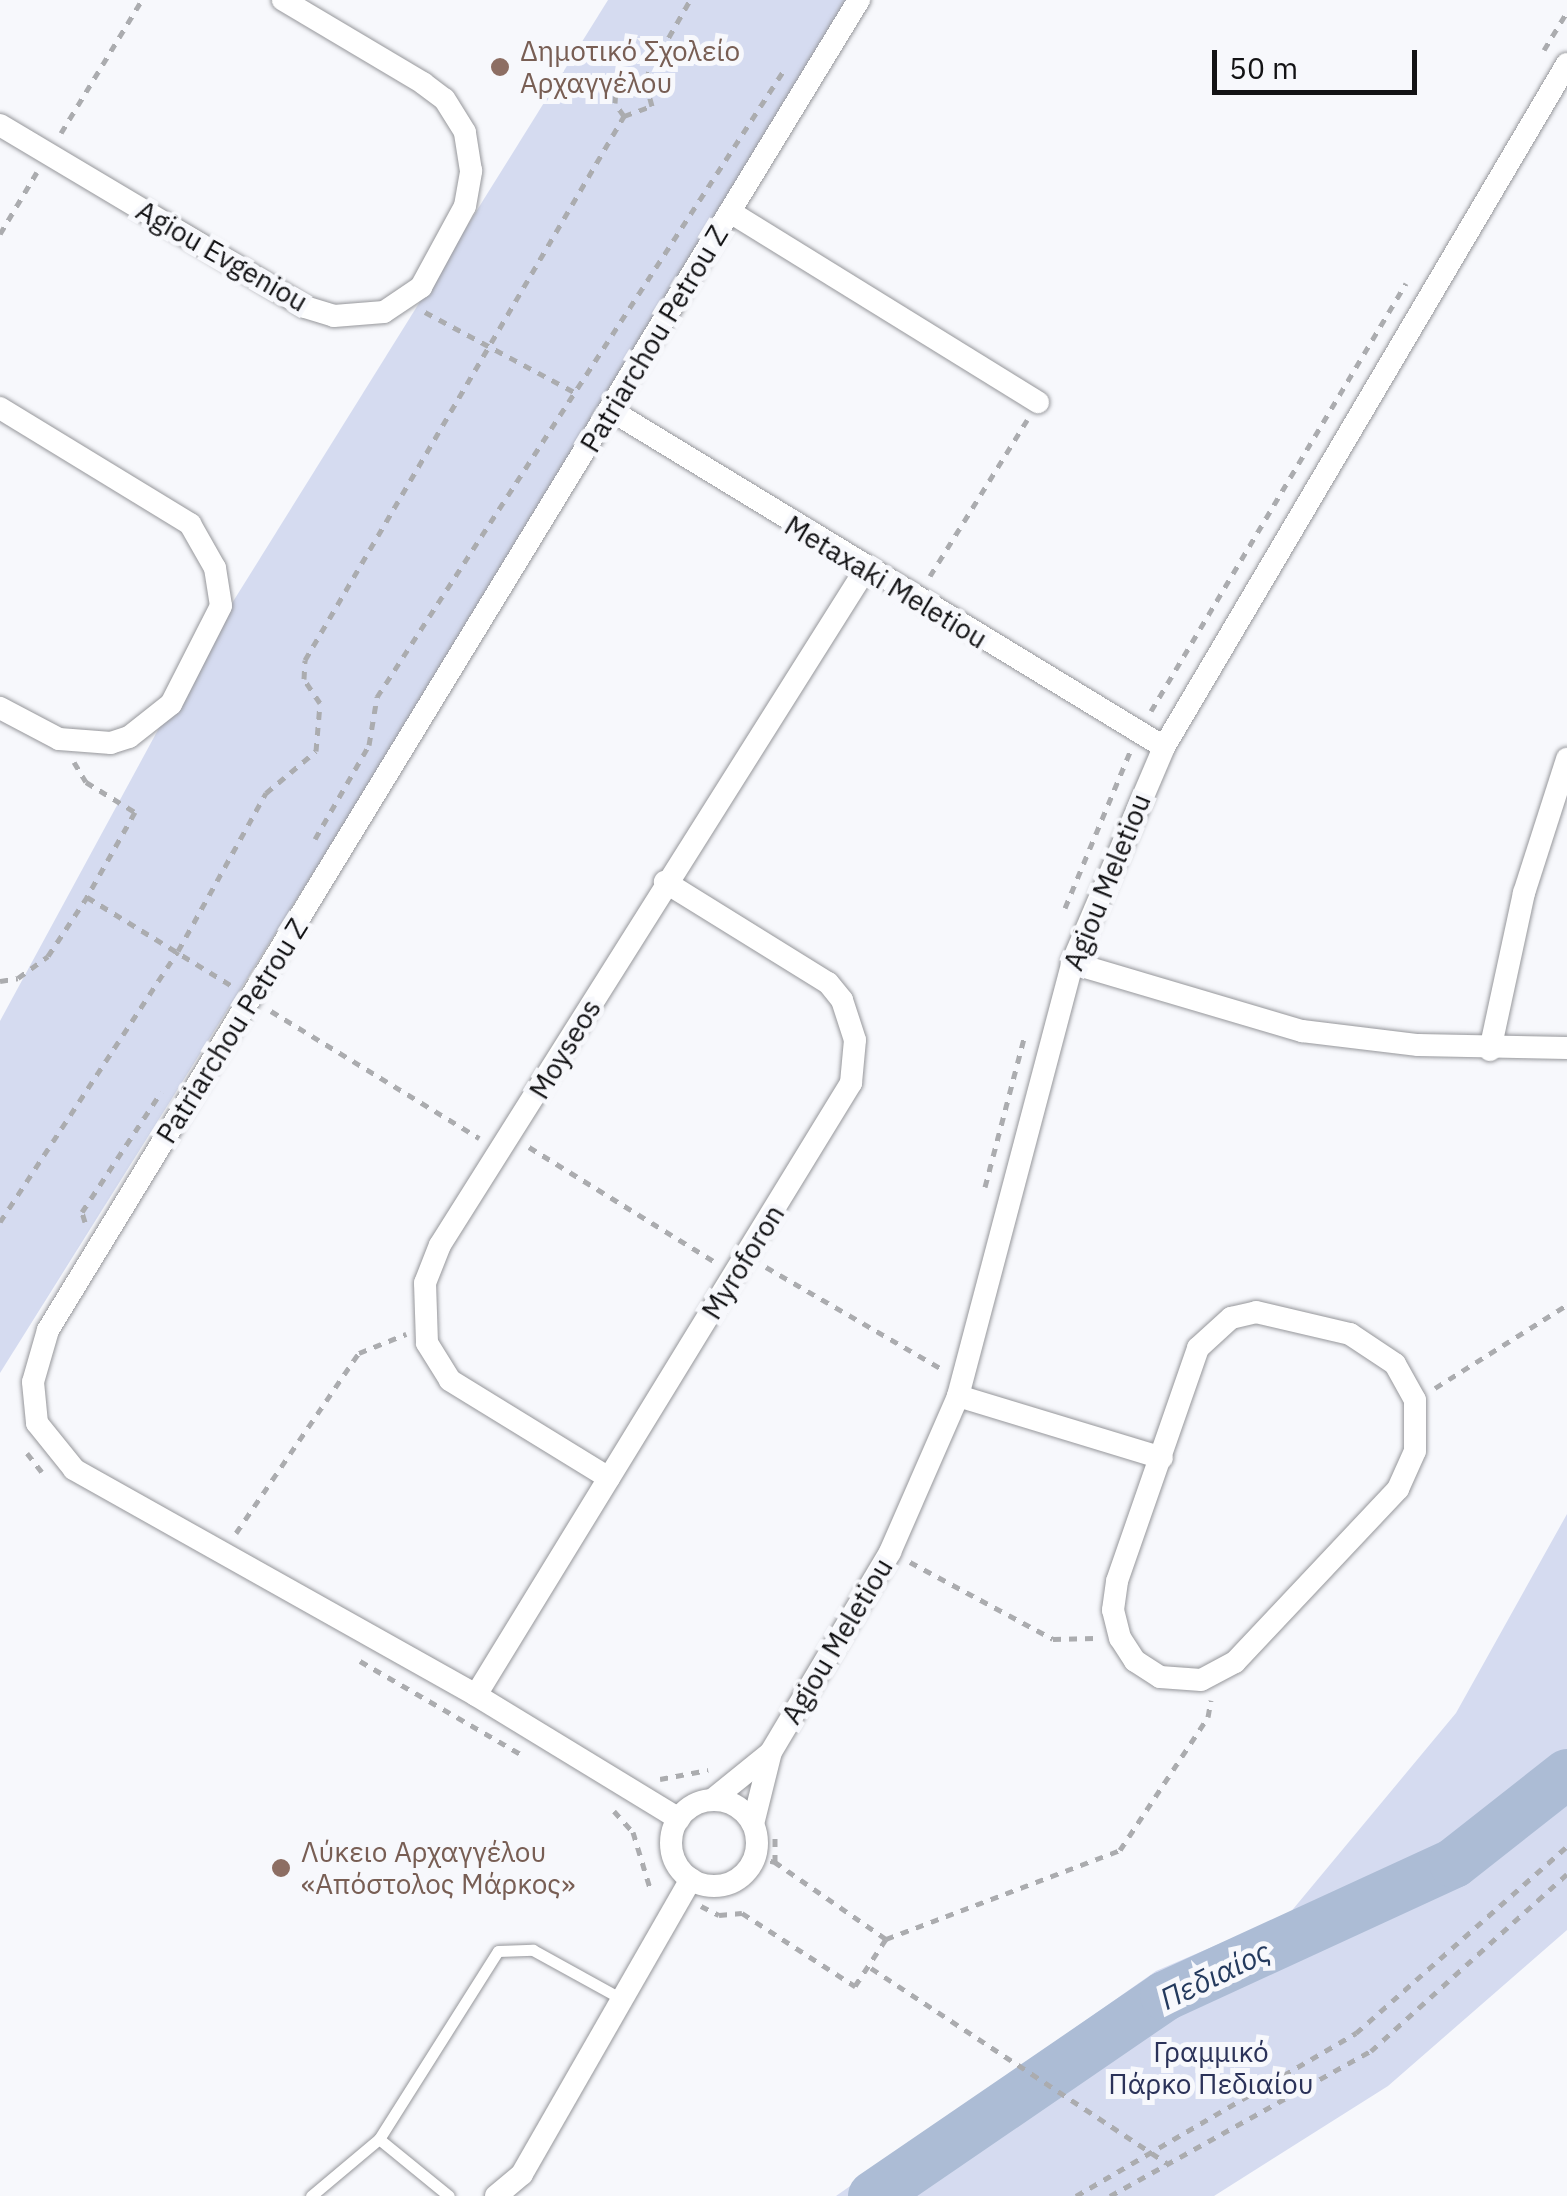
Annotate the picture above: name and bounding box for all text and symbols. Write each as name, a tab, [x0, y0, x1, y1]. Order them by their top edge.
scale bar	[1217, 30, 1422, 92]
place label: Δημοτικό Σχολείο Αρχαγγέλου	[520, 34, 740, 100]
text: 50 m	[1229, 48, 1298, 87]
marker: Δημοτικό Σχολείο Αρχαγγέλου	[489, 56, 511, 78]
street label: Agiou Evgeniou	[130, 193, 314, 319]
street label: Patriarchou Petrou Z	[573, 220, 735, 458]
street label: Metaxaki Meletiou	[779, 508, 993, 656]
street label: Agiou Meletiou	[1056, 789, 1158, 975]
street label: Patriarchou Petrou Z	[149, 913, 315, 1149]
street label: Moyseos	[522, 993, 608, 1105]
street label: Myroforon	[695, 1199, 791, 1325]
street label: Agiou Meletiou	[774, 1552, 900, 1730]
place label: Λύκειο Αρχαγγέλου «Απόστολος Μάρκος»	[301, 1835, 575, 1901]
marker: Λύκειο Αρχαγγέλου «Απόστολος Μάρκος»	[270, 1857, 292, 1879]
water label: Πεδιαίος	[1154, 1933, 1276, 2017]
park label: Γραμμικό Πάρκο Πεδιαίου	[1108, 2035, 1314, 2101]

